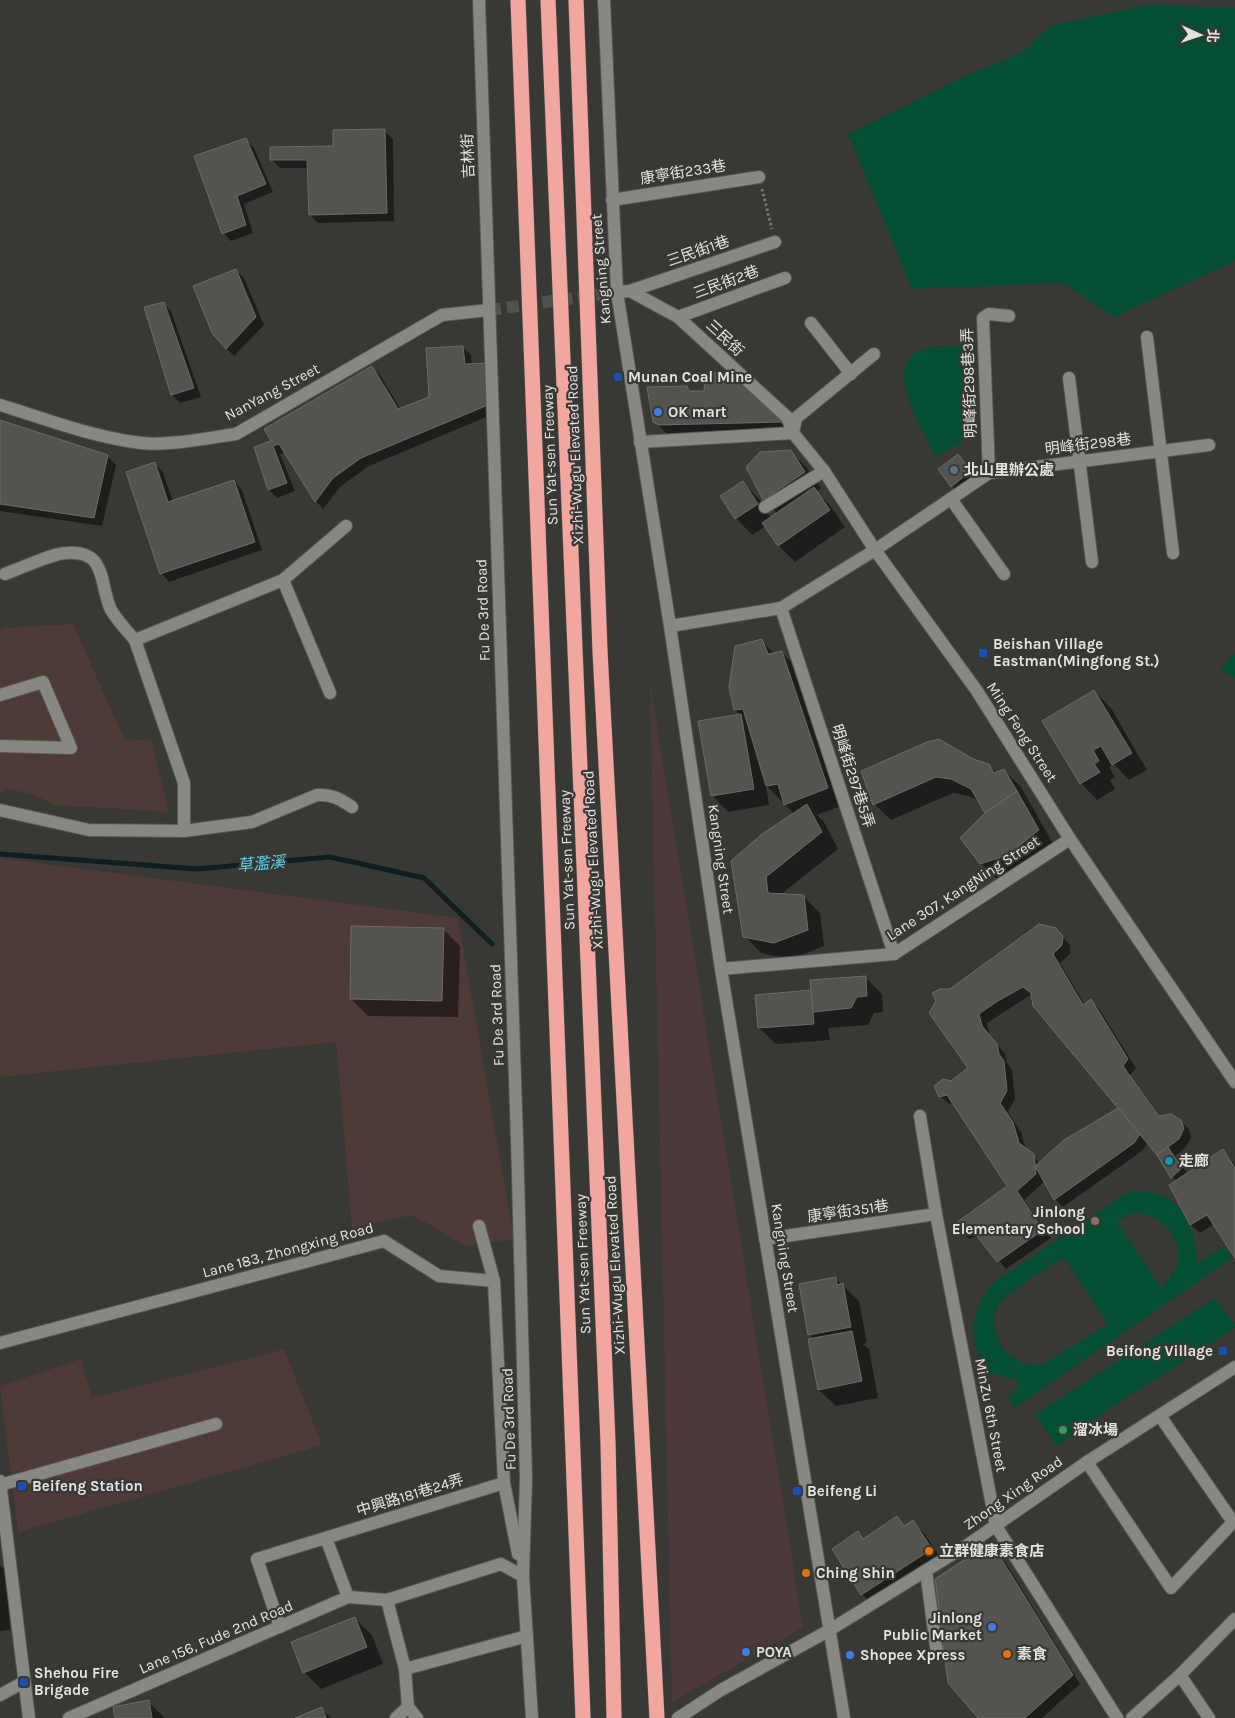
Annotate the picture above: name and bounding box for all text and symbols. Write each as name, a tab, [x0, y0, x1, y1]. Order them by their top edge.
north arrow	[1175, 10, 1225, 60]
text: 北	[1204, 28, 1221, 43]
street label: 吉林街	[458, 133, 478, 179]
street label: 康寧街233巷	[639, 156, 727, 188]
street label: Kangning Street	[587, 213, 615, 325]
street label: 三民街1巷	[664, 232, 732, 270]
street label: 三民街2巷	[691, 262, 761, 302]
street label: 三民街	[702, 316, 748, 360]
street label: 明峰街298巷3弄	[958, 327, 980, 439]
street label: NanYang Street	[222, 359, 323, 425]
street label: Xizhi-Wugu Elevated Road	[563, 365, 587, 545]
place label: Munan Coal Mine	[628, 368, 752, 386]
marker: Munan Coal Mine	[612, 371, 624, 383]
street label: Sun Yat-sen Freeway	[539, 385, 561, 525]
place label: OK mart	[668, 403, 727, 421]
marker: OK mart	[652, 406, 664, 418]
street label: 明峰街298巷	[1044, 430, 1132, 458]
place label: 北山里辦公處	[964, 461, 1054, 479]
marker: 北山里辦公處	[948, 464, 960, 476]
street label: Fu De 3rd Road	[472, 558, 494, 662]
place label: Beishan Village Eastman(Mingfong St.)	[993, 635, 1159, 670]
marker: Beishan Village Eastman(Mingfong St.)	[977, 647, 989, 659]
street label: Ming Feng Street	[983, 679, 1061, 786]
street label: 明峰街297巷5弄	[828, 722, 878, 830]
street label: Xizhi-Wugu Elevated Road	[579, 770, 607, 950]
street label: Sun Yat-sen Freeway	[556, 790, 578, 930]
street label: Kangning Street	[704, 803, 738, 915]
street label: Lane 307, KangNing Street	[883, 832, 1043, 944]
water label: 草濫溪	[236, 852, 288, 875]
street label: Fu De 3rd Road	[486, 963, 508, 1067]
place label: 走廊	[1179, 1152, 1209, 1170]
marker: 走廊	[1163, 1155, 1175, 1167]
street label: Xizhi-Wugu Elevated Road	[601, 1175, 629, 1355]
street label: Sun Yat-sen Freeway	[572, 1194, 594, 1334]
street label: 康寧街351巷	[806, 1196, 890, 1226]
street label: Kangning Street	[767, 1202, 803, 1314]
place label: Jinlong Elementary School	[952, 1203, 1085, 1238]
marker: Jinlong Elementary School	[1089, 1215, 1101, 1227]
street label: Lane 183, Zhongxing Road	[200, 1218, 376, 1282]
place label: Beifong Village	[1106, 1342, 1213, 1360]
marker: Beifong Village	[1217, 1345, 1229, 1357]
street label: MinZu 6th Street	[971, 1356, 1011, 1474]
street label: Fu De 3rd Road	[498, 1367, 520, 1471]
place label: 溜冰場	[1073, 1421, 1118, 1439]
marker: 溜冰場	[1057, 1424, 1069, 1436]
street label: Zhong Xing Road	[960, 1452, 1066, 1534]
street label: 中興路181巷24弄	[354, 1470, 466, 1520]
place label: Beifeng Station	[32, 1477, 143, 1495]
marker: Beifeng Station	[16, 1480, 28, 1492]
place label: Beifeng Li	[807, 1482, 877, 1500]
marker: Beifeng Li	[791, 1485, 803, 1497]
place label: 立群健康素食店	[939, 1542, 1044, 1560]
marker: 立群健康素食店	[923, 1545, 935, 1557]
place label: Ching Shin	[816, 1564, 895, 1582]
marker: Ching Shin	[800, 1567, 812, 1579]
street label: Lane 156, Fude 2nd Road	[136, 1596, 296, 1678]
place label: Jinlong Public Market	[883, 1609, 982, 1644]
marker: Jinlong Public Market	[986, 1621, 998, 1633]
place label: POYA	[756, 1643, 792, 1661]
place label: 素食	[1017, 1645, 1047, 1663]
marker: POYA	[740, 1646, 752, 1658]
place label: Shopee Xpress	[860, 1646, 965, 1664]
marker: 素食	[1001, 1648, 1013, 1660]
marker: Shopee Xpress	[844, 1649, 856, 1661]
place label: Shehou Fire Brigade	[34, 1664, 119, 1699]
marker: Shehou Fire Brigade	[18, 1676, 30, 1688]

